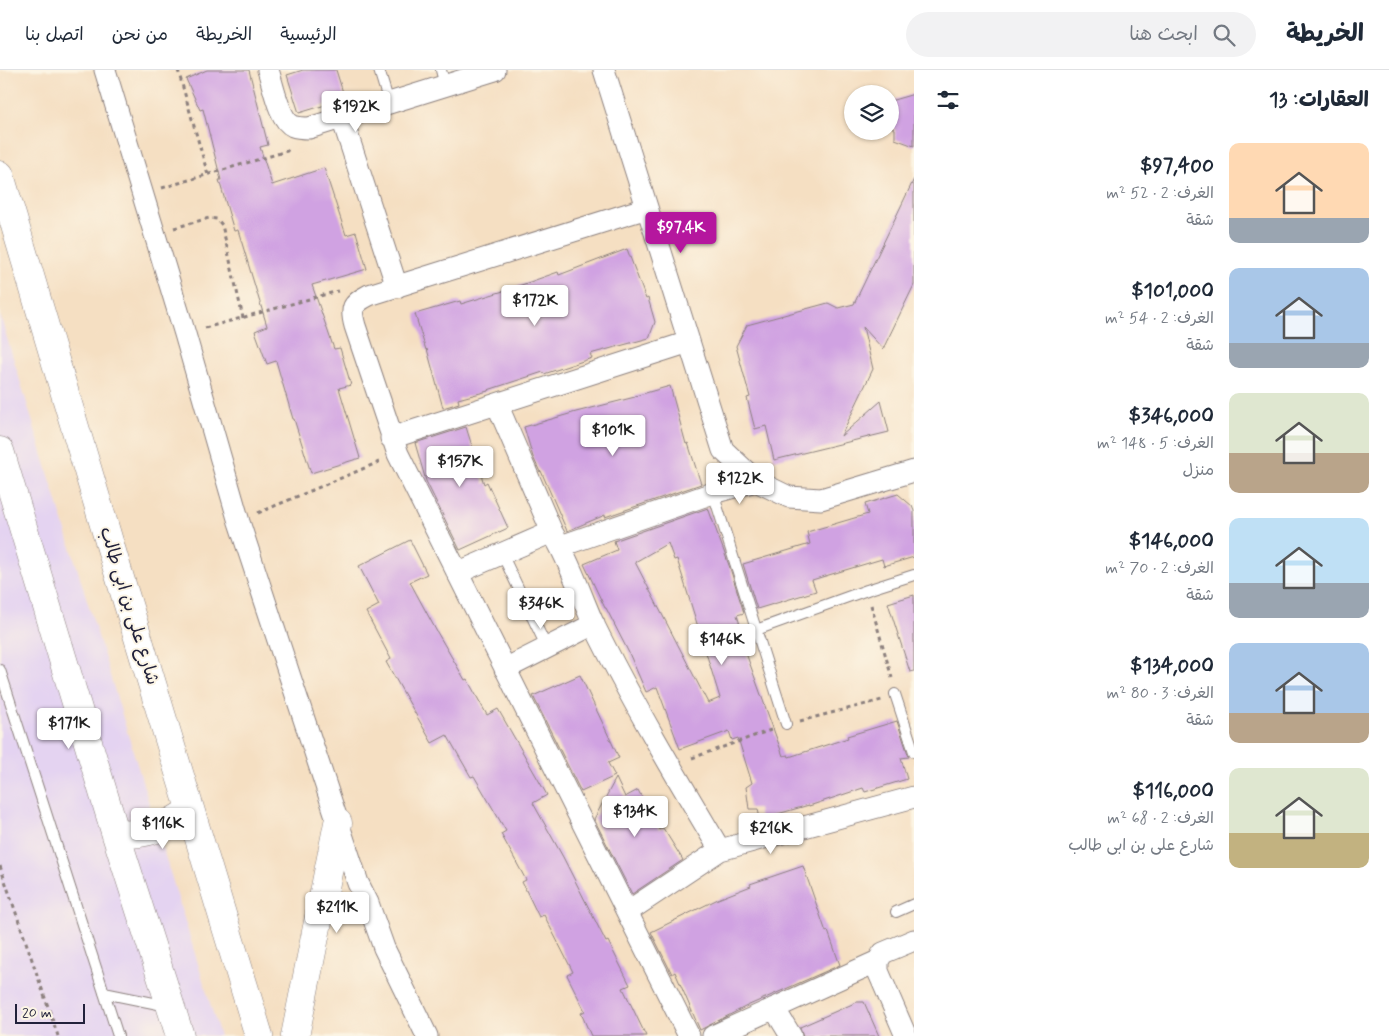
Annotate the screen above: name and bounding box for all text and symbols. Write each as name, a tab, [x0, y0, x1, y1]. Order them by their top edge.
search box	[906, 12, 1256, 57]
text: الخريطة	[1286, 19, 1364, 50]
icon: search	[1210, 21, 1238, 49]
text: ابحث هنا	[1129, 22, 1198, 47]
text: اتصل بنا	[25, 23, 84, 47]
text: من نحن	[112, 23, 168, 47]
text: الخريطة	[196, 23, 252, 47]
text: الرئيسية	[280, 23, 337, 47]
map controls	[844, 85, 899, 140]
button: layers	[844, 85, 899, 140]
icon: filters	[934, 86, 962, 114]
text: العقارات: 13	[1269, 86, 1369, 114]
pin: $192K	[321, 90, 391, 133]
text: $192K	[333, 96, 379, 117]
text: $97,400	[1140, 152, 1214, 180]
icon: home	[1269, 163, 1329, 223]
text: الغرف: 2 · 52 m²	[1106, 183, 1214, 204]
text: شقة	[1186, 210, 1214, 231]
pin: $97.4K	[640, 212, 722, 254]
text: $97.4K	[656, 217, 706, 238]
text: $101,000	[1131, 277, 1214, 305]
pin: $172K	[500, 284, 570, 327]
icon: home	[1269, 288, 1329, 348]
text: $172K	[512, 290, 558, 311]
text: الغرف: 2 · 54 m²	[1105, 308, 1214, 329]
text: شقة	[1186, 335, 1214, 356]
text: $346,000	[1129, 402, 1214, 430]
icon: home	[1269, 413, 1329, 473]
pin: $101K	[578, 414, 648, 457]
text: $101K	[591, 420, 635, 441]
text: الغرف: 5 · 148 m²	[1097, 433, 1214, 454]
pin: $157K	[425, 446, 495, 488]
text: $157K	[437, 451, 483, 472]
text: منزل	[1182, 460, 1214, 481]
pin: $122K	[705, 462, 775, 505]
text: $122K	[717, 468, 763, 489]
street label: شارع على بن ابى طالب	[94, 524, 164, 688]
text: $146,000	[1129, 527, 1214, 555]
icon: home	[1269, 538, 1329, 598]
text: الغرف: 2 · 70 m²	[1105, 558, 1214, 579]
text: شقة	[1186, 585, 1214, 606]
pin: $346K	[506, 588, 576, 630]
text: $346K	[518, 593, 564, 614]
pin: $146K	[687, 624, 757, 666]
text: $146K	[699, 629, 745, 650]
text: $134,000	[1130, 652, 1214, 680]
icon: home	[1269, 663, 1329, 723]
text: الغرف: 3 · 80 m²	[1107, 683, 1214, 704]
pin: $171K	[34, 708, 104, 750]
text: شقة	[1186, 710, 1214, 731]
text: $171K	[48, 713, 90, 734]
text: $116,000	[1132, 777, 1214, 805]
icon: home	[1269, 788, 1329, 848]
pin: $134K	[600, 796, 670, 838]
text: $134K	[613, 801, 657, 822]
pin: $116K	[128, 808, 198, 850]
text: الغرف: 2 · 68 m²	[1107, 808, 1214, 829]
pin: $216K	[736, 812, 806, 855]
text: $116K	[142, 813, 184, 834]
text: $216K	[750, 818, 792, 839]
text: شارع على بن ابى طالب	[1068, 835, 1214, 856]
pin: $211K	[302, 892, 372, 934]
text: $211K	[316, 897, 358, 918]
scale bar	[15, 1001, 85, 1024]
text: 20 m	[22, 1004, 52, 1022]

